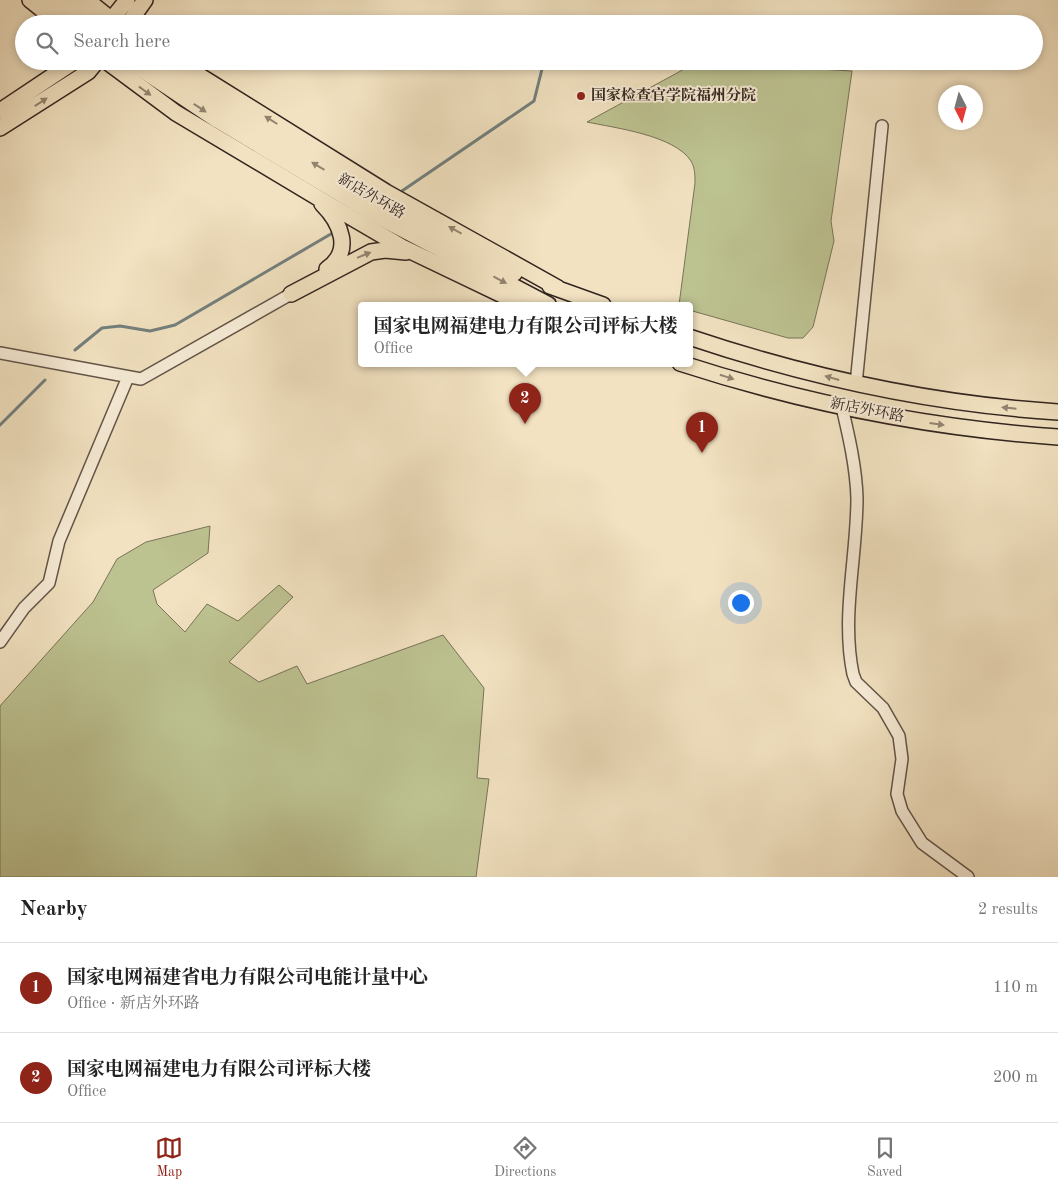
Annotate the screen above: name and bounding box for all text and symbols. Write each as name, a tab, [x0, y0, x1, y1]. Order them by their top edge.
search box	[15, 15, 1043, 70]
icon: search	[33, 29, 61, 57]
text: Search here	[73, 33, 170, 52]
north arrow	[938, 85, 983, 130]
one-way arrow	[138, 86, 152, 96]
place label: 国家检查官学院福州分院	[591, 86, 756, 104]
marker: 国家检查官学院福州分院	[575, 90, 587, 102]
one-way arrow	[34, 97, 48, 106]
one-way arrow	[193, 103, 206, 113]
one-way arrow	[264, 116, 277, 125]
one-way arrow	[312, 161, 325, 170]
street label: 新店外环路	[335, 170, 408, 222]
one-way arrow	[447, 226, 462, 234]
one-way arrow	[357, 250, 371, 258]
one-way arrow	[493, 276, 508, 284]
popup	[358, 302, 693, 367]
text: 国家电网福建电力有限公司评标大楼	[373, 318, 678, 337]
text: Office	[373, 341, 413, 357]
one-way arrow	[720, 374, 735, 382]
one-way arrow	[825, 374, 840, 382]
pin: 2	[509, 383, 541, 424]
street label: 新店外环路	[829, 395, 906, 426]
one-way arrow	[1001, 404, 1017, 412]
pin: 1	[686, 412, 718, 453]
one-way arrow	[929, 420, 945, 428]
your location	[728, 590, 754, 616]
text: Nearby	[20, 899, 88, 920]
text: 2 results	[978, 902, 1038, 918]
text: 国家电网福建省电力有限公司电能计量中心	[67, 969, 428, 988]
text: 1	[31, 980, 41, 996]
text: 110 m	[993, 980, 1038, 996]
text: Office · 新店外环路	[67, 996, 200, 1012]
text: 国家电网福建电力有限公司评标大楼	[67, 1061, 371, 1080]
text: 2	[31, 1070, 41, 1086]
text: 200 m	[993, 1070, 1038, 1086]
text: Office	[67, 1084, 106, 1100]
tab: Map	[155, 1134, 183, 1181]
tab: Directions	[494, 1134, 556, 1181]
tab: Saved	[867, 1134, 903, 1181]

